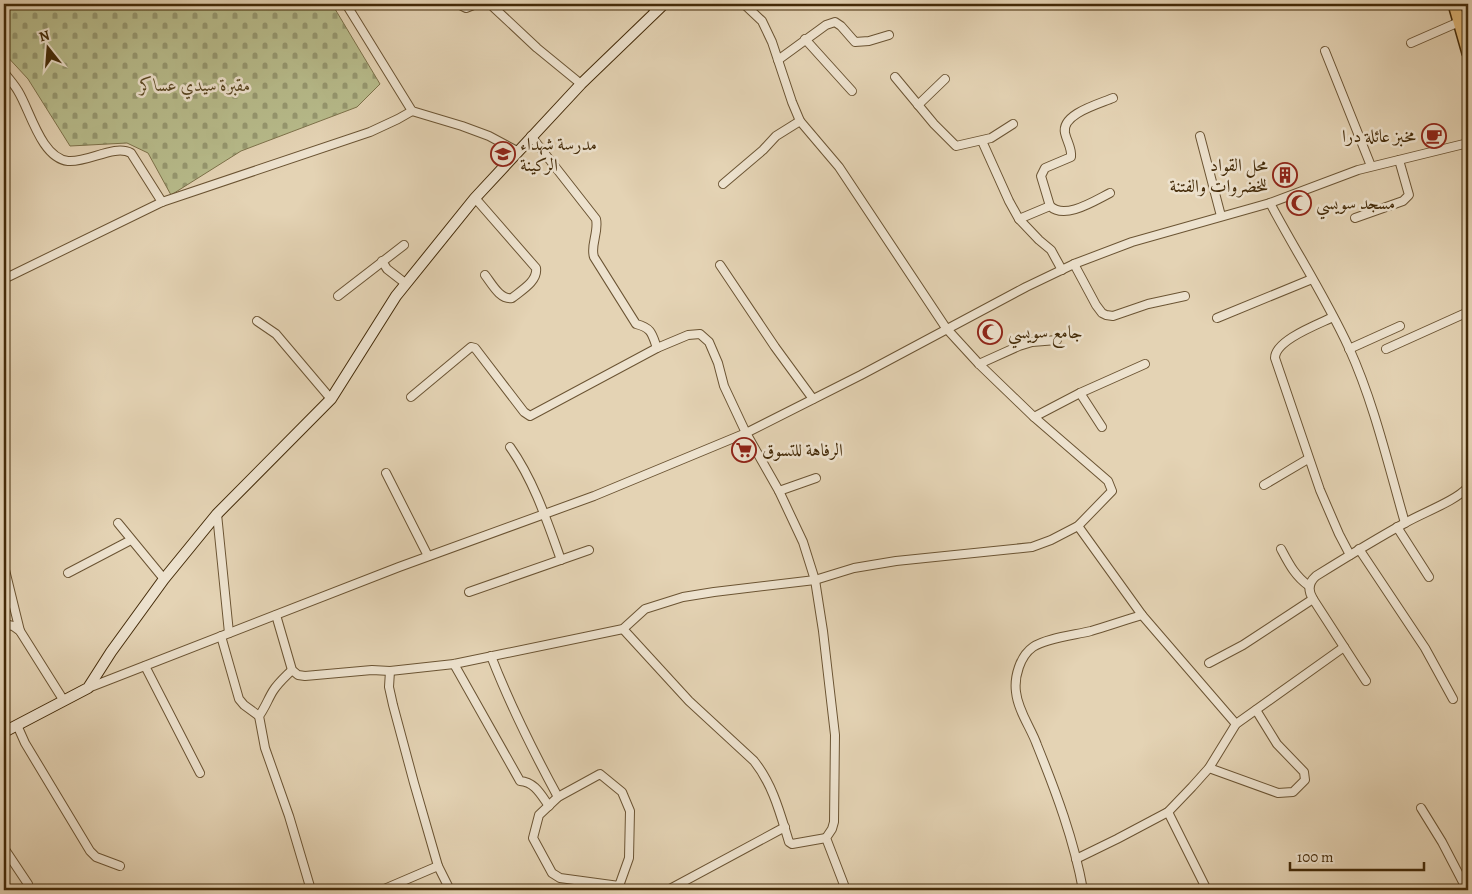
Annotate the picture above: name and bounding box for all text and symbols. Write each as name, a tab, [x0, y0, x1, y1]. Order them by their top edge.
north arrow	[22, 22, 72, 72]
text: N	[37, 25, 52, 47]
park label: مقبرة سيدي عساكر	[138, 73, 251, 100]
cafe icon: مخبز عائلة درا	[1421, 123, 1447, 149]
place label: مخبز عائلة درا	[1342, 124, 1416, 148]
place label: مدرسة شهداء الركينة	[520, 132, 597, 177]
school or university icon: مدرسة شهداء الركينة	[490, 141, 516, 167]
place label: محل القواد للخضروات والفتنة	[1170, 153, 1268, 198]
building icon: محل القواد للخضروات والفتنة	[1272, 162, 1298, 188]
mosque icon: مسجد سويسي	[1286, 190, 1312, 216]
place label: مسجد سويسي	[1316, 191, 1395, 220]
mosque icon: جامع سويسي	[977, 319, 1003, 345]
place label: جامع سويسي	[1008, 320, 1083, 349]
supermarket icon: الرفاهة للتسوق	[731, 437, 757, 463]
place label: الرفاهة للتسوق	[762, 438, 843, 462]
scale bar	[1290, 839, 1423, 871]
text: 100 m	[1297, 847, 1334, 867]

